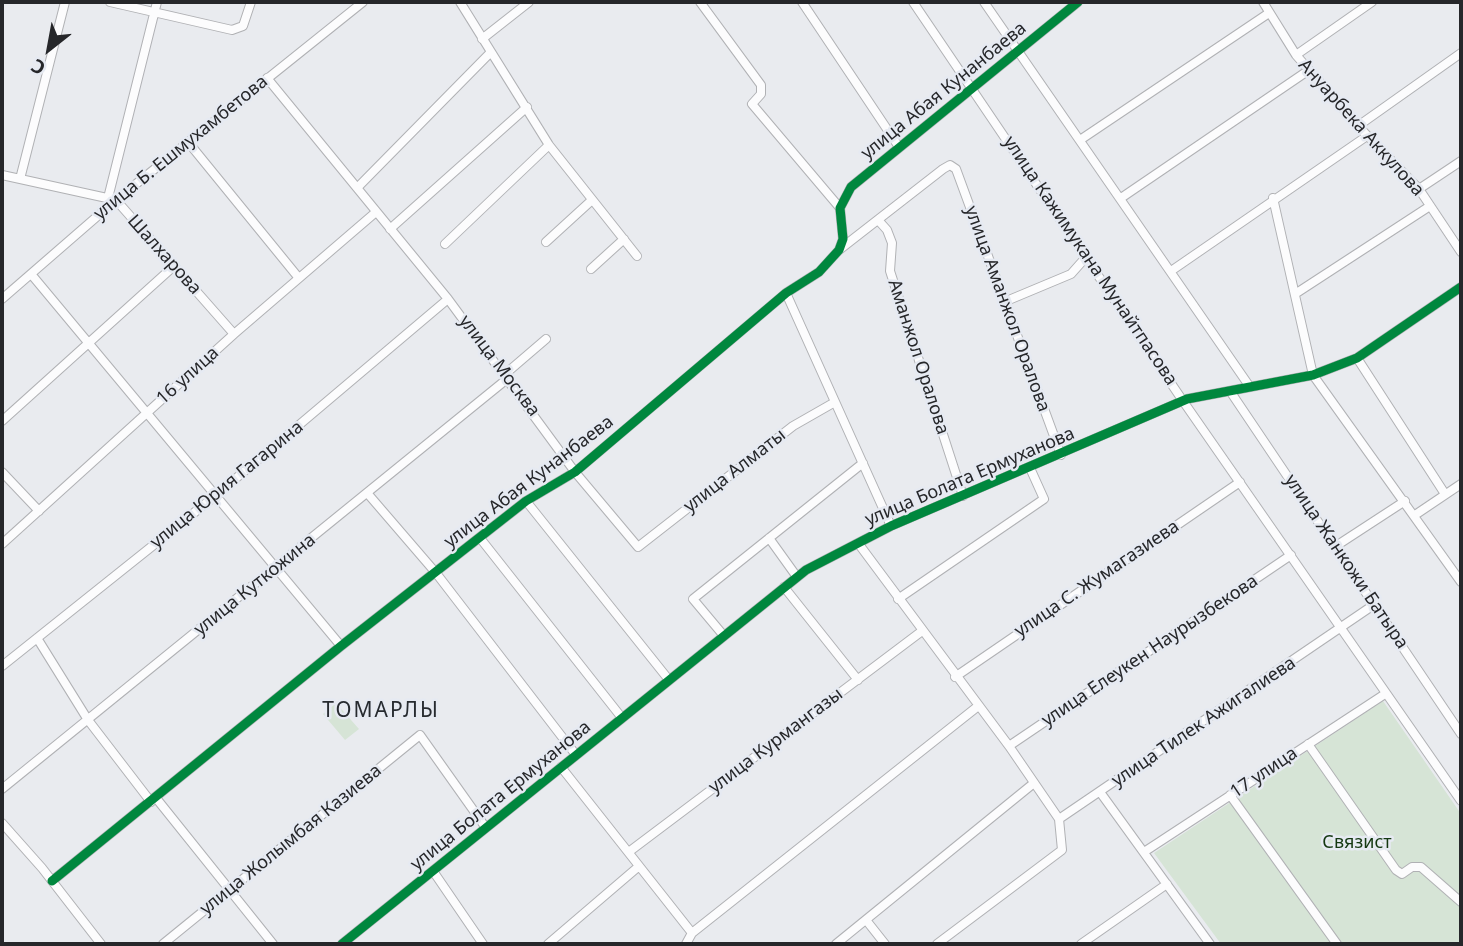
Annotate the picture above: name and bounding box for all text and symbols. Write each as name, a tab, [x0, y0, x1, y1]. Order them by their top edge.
north arrow	[14, 14, 84, 84]
street label: улица Абая Кунанбаева	[857, 18, 1031, 164]
text: С	[26, 53, 50, 81]
street label: Ануарбека Аккулова	[1294, 55, 1428, 201]
street label: улица Б. Ешмухамбетова	[90, 71, 272, 225]
street label: улица Кажимукана Мунайтпасова	[998, 132, 1182, 390]
street label: улица Аманжол Оралова	[960, 203, 1054, 415]
street label: Шалхарова	[123, 211, 205, 299]
street label: Аманжол Оралова	[883, 277, 953, 437]
street label: улица Москва	[454, 311, 544, 421]
street label: 16 улица	[152, 342, 224, 410]
street label: улица Абая Кунанбаева	[440, 411, 618, 553]
street label: улица Юрия Гагарина	[146, 417, 308, 553]
street label: улица Болата Ермуханова	[862, 423, 1078, 531]
street label: улица Алматы	[680, 424, 790, 518]
street label: улица Жанкожи Батыра	[1280, 471, 1412, 653]
street label: улица С. Жумагазиева	[1011, 516, 1183, 642]
street label: улица Куткожина	[190, 529, 320, 641]
street label: улица Елеукен Наурызбекова	[1038, 570, 1262, 732]
street label: улица Тилек Ажигалиева	[1108, 652, 1300, 792]
street label: улица Курмангазы	[705, 684, 847, 798]
district label: ТОМАРЛЫ	[323, 698, 439, 724]
street label: улица Болата Ермуханова	[407, 717, 595, 875]
street label: 17 улица	[1226, 743, 1302, 803]
street label: улица Жолымбая Казиева	[196, 760, 386, 920]
park label: Связист	[1322, 832, 1392, 854]

